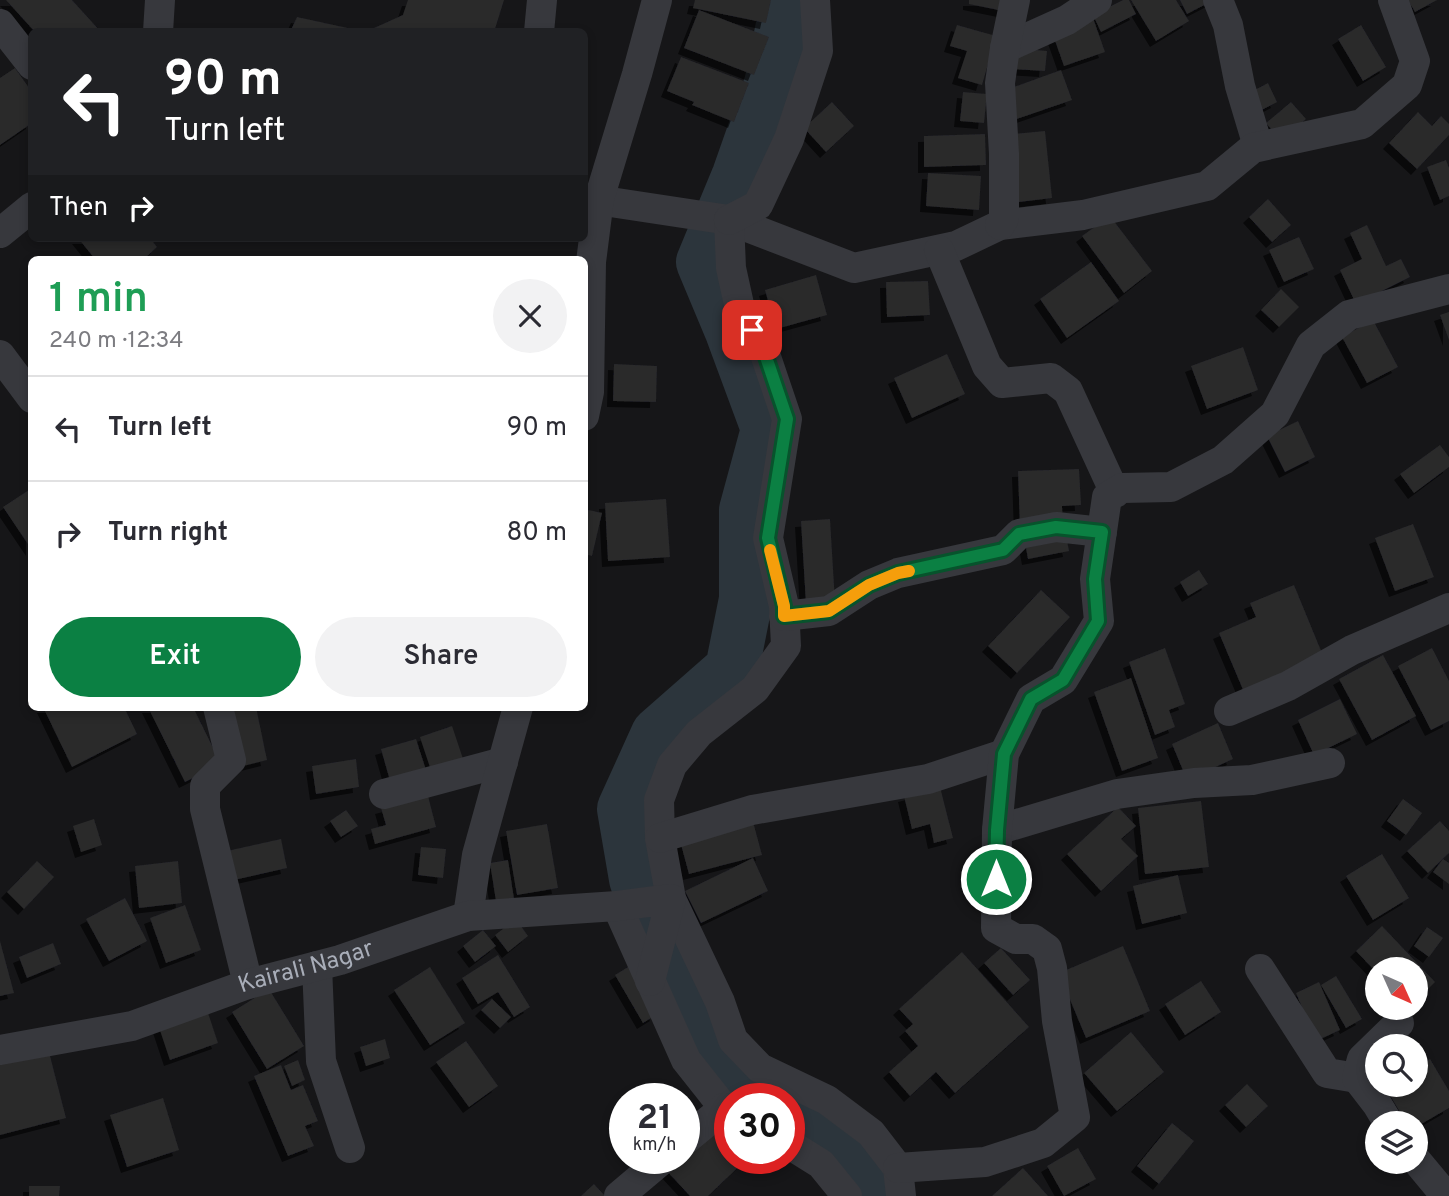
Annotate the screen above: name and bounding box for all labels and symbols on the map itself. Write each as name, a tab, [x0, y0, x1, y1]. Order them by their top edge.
pin	[722, 300, 782, 360]
position arrow	[959, 842, 1033, 916]
street label: Kairali Nagar	[234, 934, 378, 1001]
north arrow	[1365, 957, 1428, 1020]
speed limit sign: 30	[714, 1083, 805, 1174]

